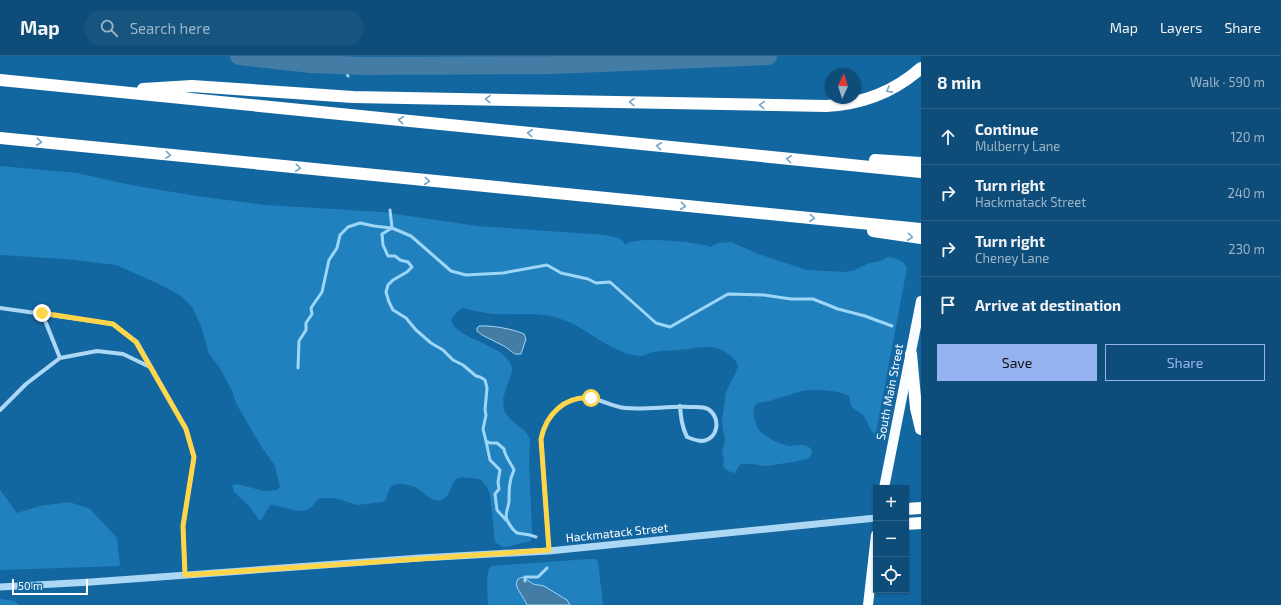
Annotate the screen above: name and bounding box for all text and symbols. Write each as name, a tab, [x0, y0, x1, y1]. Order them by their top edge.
search box	[84, 10, 364, 46]
text: Map	[20, 16, 60, 39]
icon: search	[98, 17, 120, 39]
text: Search here	[130, 19, 210, 37]
text: Map	[1110, 19, 1138, 36]
text: Layers	[1160, 19, 1202, 36]
text: Share	[1224, 19, 1261, 36]
north arrow	[825, 68, 861, 104]
text: 8 min	[937, 72, 981, 92]
text: Walk · 590 m	[1190, 74, 1265, 90]
one-way arrow	[886, 85, 893, 93]
one-way arrow	[485, 95, 491, 104]
one-way arrow	[629, 98, 635, 107]
one-way arrow	[759, 101, 765, 109]
one-way arrow	[398, 116, 404, 125]
text: Continue	[975, 120, 1038, 138]
icon: ahead	[937, 126, 959, 148]
one-way arrow	[527, 129, 533, 138]
text: 120 m	[1230, 129, 1265, 145]
one-way arrow	[36, 138, 42, 147]
text: Mulberry Lane	[975, 138, 1060, 154]
one-way arrow	[656, 142, 662, 151]
one-way arrow	[165, 150, 171, 159]
one-way arrow	[786, 154, 792, 163]
one-way arrow	[294, 163, 301, 172]
one-way arrow	[424, 176, 430, 185]
text: Turn right	[975, 176, 1045, 194]
icon: right	[937, 182, 959, 204]
text: 240 m	[1228, 185, 1265, 201]
text: Hackmatack Street	[975, 194, 1086, 210]
one-way arrow	[680, 202, 686, 211]
one-way arrow	[809, 214, 815, 223]
one-way arrow	[907, 232, 913, 241]
text: Turn right	[975, 232, 1045, 250]
icon: right	[937, 238, 959, 260]
text: 230 m	[1228, 241, 1265, 257]
text: Cheney Lane	[975, 250, 1049, 266]
icon: arrive	[937, 294, 959, 316]
text: Arrive at destination	[975, 296, 1121, 314]
route end	[33, 304, 51, 322]
street label: South Main Street	[873, 342, 905, 441]
button: Save	[937, 344, 1097, 381]
button: Share	[1105, 344, 1265, 381]
route start	[582, 389, 600, 407]
map controls	[873, 485, 909, 593]
button: +	[873, 485, 909, 521]
street label: Hackmatack Street	[565, 520, 669, 544]
button: −	[873, 521, 909, 557]
button: locate	[873, 557, 909, 593]
scale bar	[12, 577, 88, 596]
text: 50 m	[18, 579, 43, 592]

